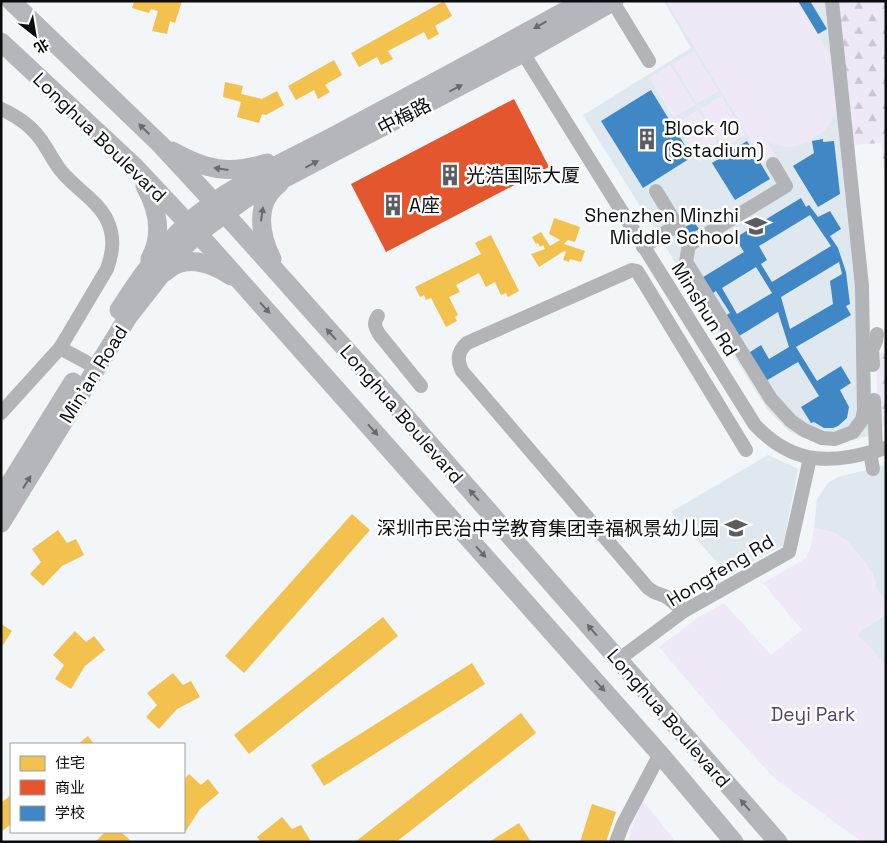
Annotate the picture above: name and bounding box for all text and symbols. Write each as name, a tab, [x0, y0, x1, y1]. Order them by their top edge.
north arrow	[10, 10, 60, 60]
one-way arrow	[533, 21, 547, 29]
text: 北	[31, 35, 52, 57]
street label: Longhua Boulevard	[28, 67, 172, 208]
one-way arrow	[448, 84, 463, 92]
street label: 中梅路	[373, 92, 435, 141]
place label: Block 10 (Sstadium)	[664, 116, 764, 163]
one-way arrow	[138, 123, 150, 135]
building icon: Block 10 (Sstadium)	[634, 126, 660, 152]
one-way arrow	[305, 160, 319, 169]
building icon: 光浩国际大厦	[437, 162, 463, 188]
place label: 光浩国际大厦	[466, 163, 580, 188]
one-way arrow	[212, 165, 228, 173]
building icon: A座	[380, 192, 406, 218]
place label: A座	[409, 193, 440, 218]
place label: Shenzhen Minzhi Middle School	[585, 203, 739, 250]
one-way arrow	[258, 205, 266, 221]
school or university icon: Shenzhen Minzhi Middle School	[743, 213, 769, 239]
street label: Minshun Rd	[666, 257, 743, 361]
one-way arrow	[259, 302, 271, 314]
street label: Min'an Road	[54, 321, 133, 428]
one-way arrow	[326, 327, 337, 340]
street label: Longhua Boulevard	[334, 340, 469, 489]
one-way arrow	[367, 424, 378, 436]
one-way arrow	[22, 475, 31, 488]
one-way arrow	[468, 488, 479, 501]
school or university icon: 深圳市民治中学教育集团幸福枫景幼儿园	[723, 515, 749, 541]
place label: 深圳市民治中学教育集团幸福枫景幼儿园	[377, 516, 719, 541]
street label: Hongfeng Rd	[662, 529, 778, 612]
one-way arrow	[475, 545, 487, 557]
one-way arrow	[586, 625, 598, 637]
street label: Longhua Boulevard	[601, 644, 736, 793]
one-way arrow	[594, 680, 606, 692]
park label: Deyi Park	[771, 702, 855, 727]
legend	[10, 743, 185, 833]
text: 住宅	[55, 753, 85, 772]
text: 商业	[55, 778, 85, 797]
one-way arrow	[740, 799, 751, 812]
text: 学校	[55, 803, 85, 822]

